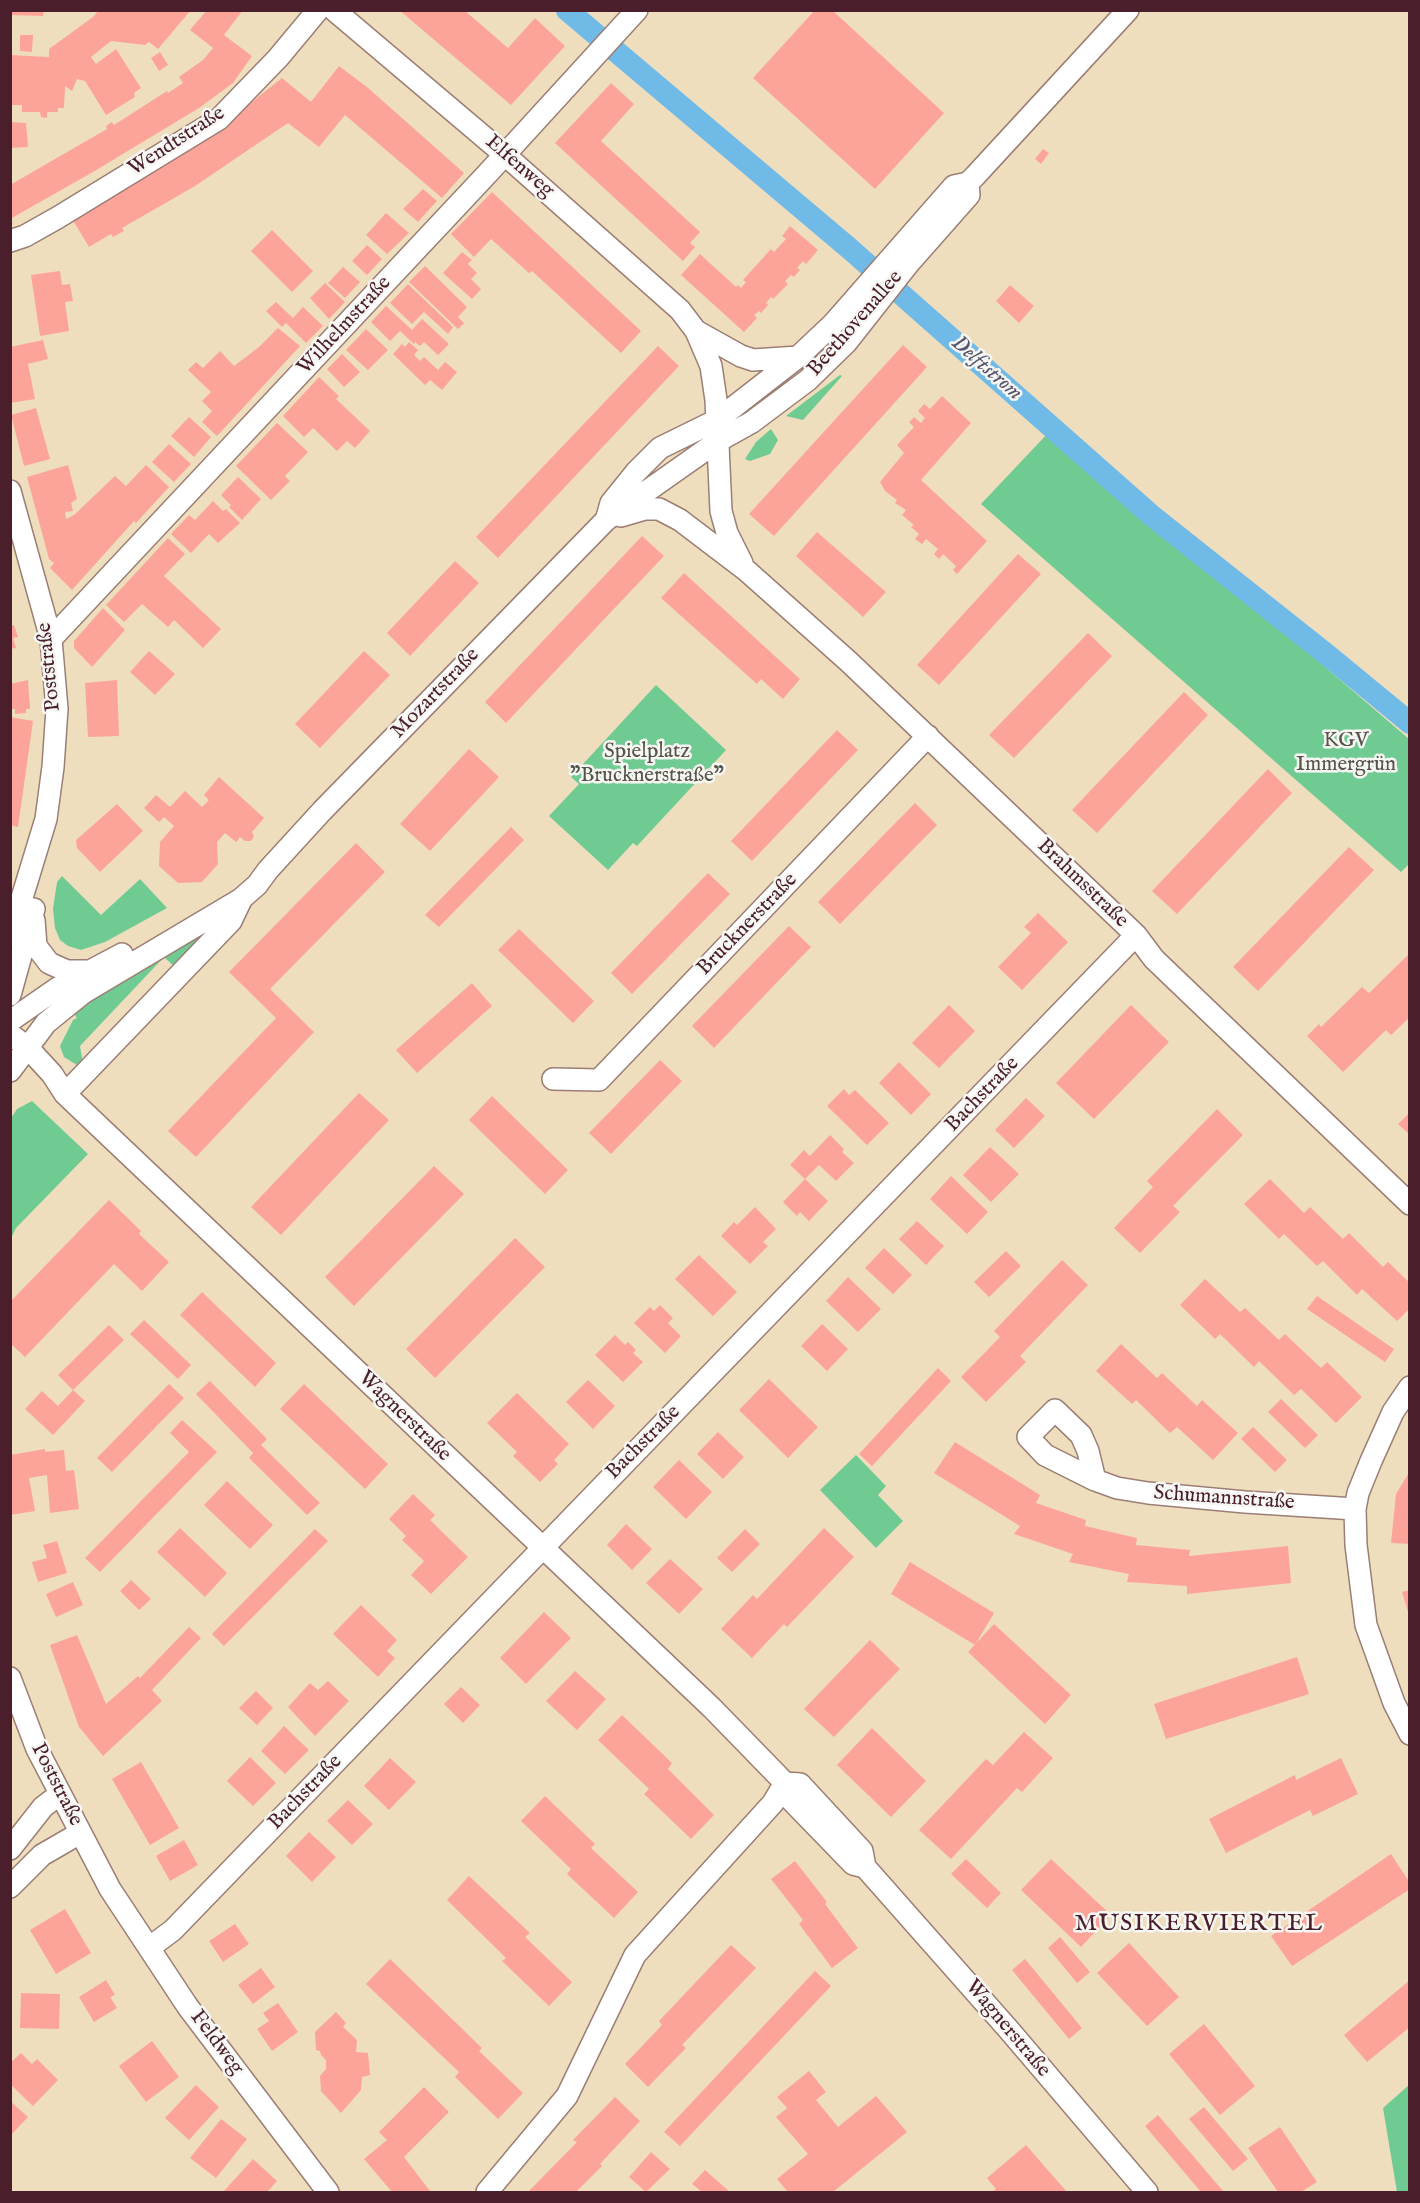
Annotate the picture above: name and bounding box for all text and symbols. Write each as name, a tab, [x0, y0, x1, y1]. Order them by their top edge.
street label: Wendtstraße	[124, 101, 230, 183]
street label: Elfenweg	[479, 130, 559, 204]
street label: Beethovenallee	[803, 266, 909, 382]
street label: Wilhelmstraße	[293, 271, 397, 381]
water label: Delftstrom	[945, 331, 1027, 407]
street label: Poststraße	[33, 621, 67, 713]
street label: Mozartstraße	[387, 643, 485, 745]
park label: KGV Immergrün	[1296, 729, 1396, 779]
park label: Spielplatz "Brucknerstraße"	[570, 740, 724, 790]
street label: Brahmsstraße	[1031, 834, 1133, 934]
street label: Brucknerstraße	[693, 868, 803, 982]
street label: Bachstraße	[941, 1052, 1025, 1138]
street label: Wagnerstraße	[352, 1366, 456, 1468]
street label: Bachstraße	[602, 1401, 686, 1485]
street label: Schumannstraße	[1153, 1482, 1295, 1516]
street label: Poststraße	[24, 1739, 88, 1831]
street label: Bachstraße	[264, 1750, 348, 1836]
district label: MUSIKERVIERTEL	[1074, 1911, 1324, 1939]
street label: Wagnerstraße	[959, 1975, 1055, 2083]
street label: Feldweg	[184, 2006, 248, 2080]

